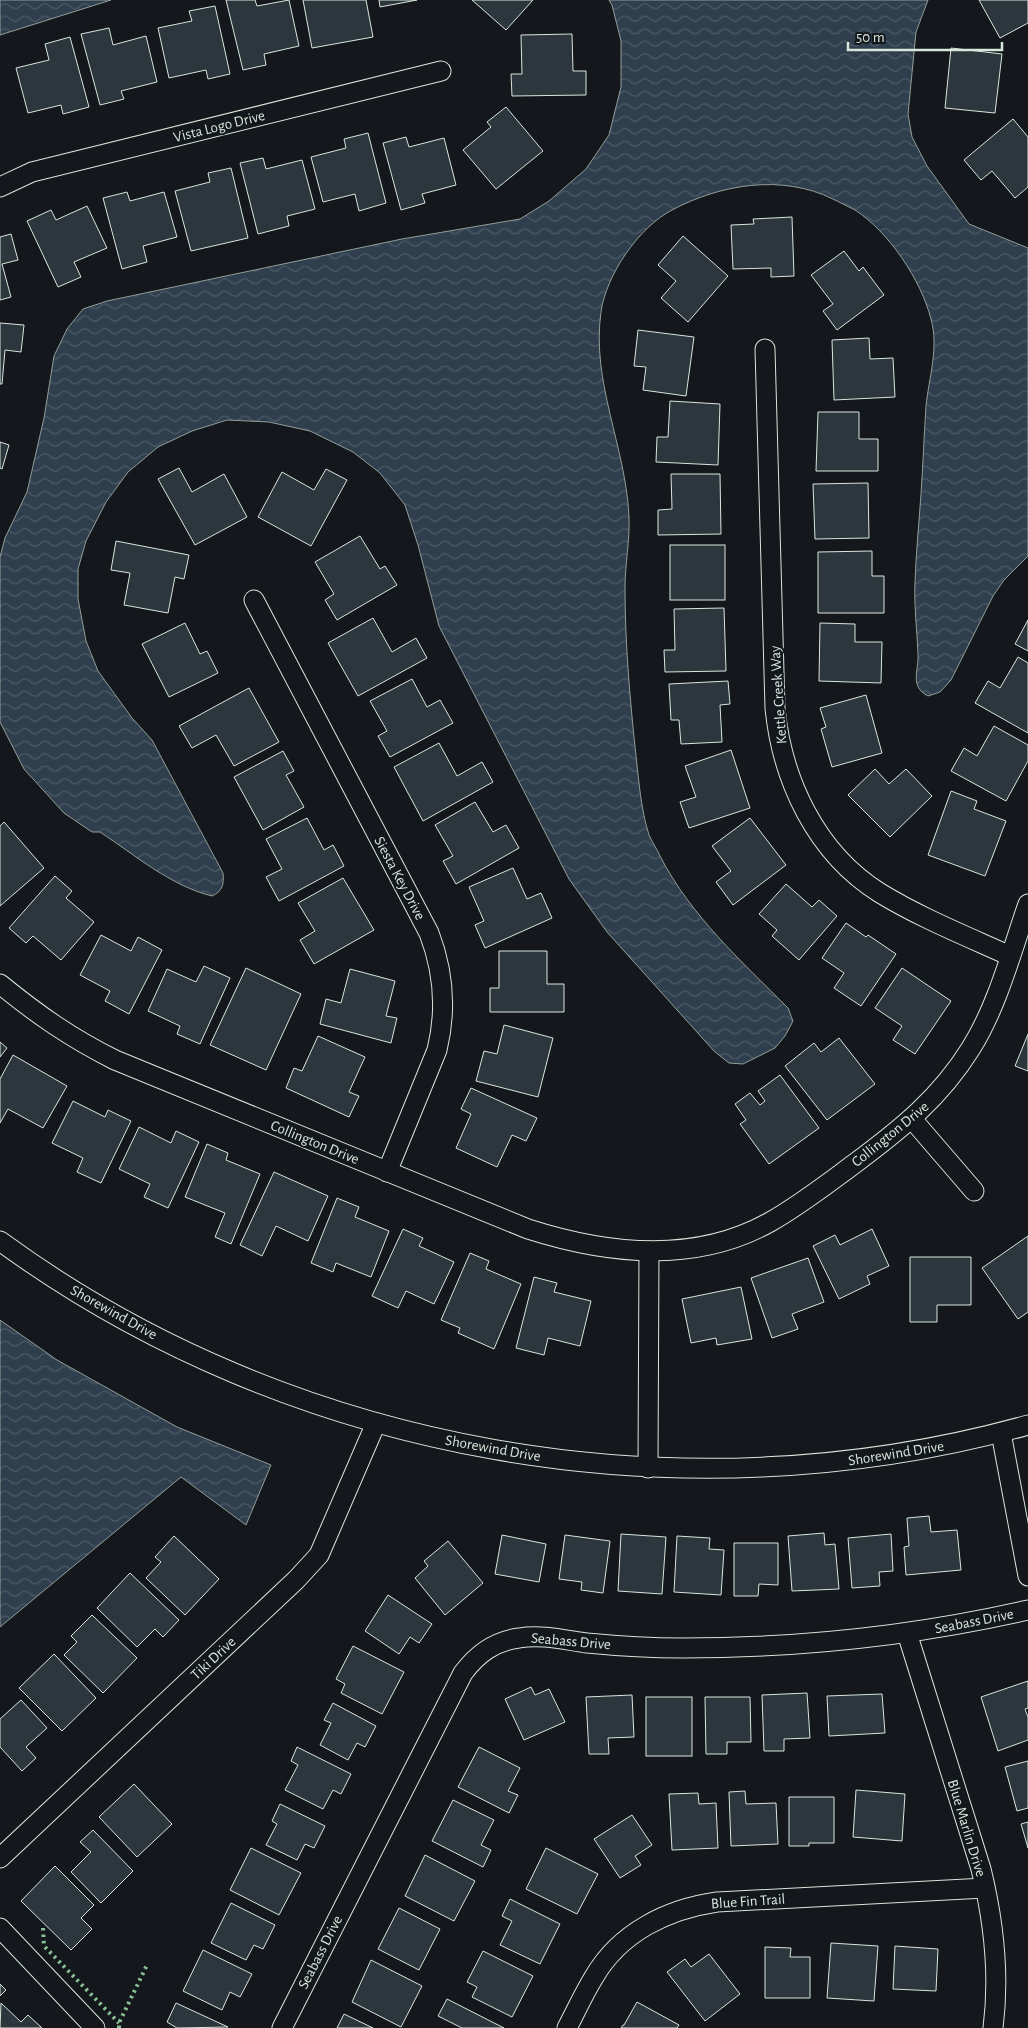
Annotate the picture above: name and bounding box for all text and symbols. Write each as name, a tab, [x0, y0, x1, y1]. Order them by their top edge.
scale bar	[848, 20, 1002, 52]
text: 50 m	[856, 30, 885, 45]
street label: Vista Logo Drive	[172, 108, 266, 145]
street label: Kettle Creek Way	[768, 645, 789, 745]
street label: Siesta Key Drive	[371, 834, 428, 923]
street label: Collington Drive	[849, 1099, 932, 1170]
street label: Collington Drive	[268, 1118, 361, 1167]
street label: Shorewind Drive	[68, 1282, 160, 1342]
street label: Shorewind Drive	[444, 1433, 542, 1464]
street label: Shorewind Drive	[847, 1439, 945, 1468]
street label: Seabass Drive	[933, 1606, 1015, 1636]
street label: Seabass Drive	[530, 1631, 612, 1652]
street label: Tiki Drive	[188, 1634, 239, 1683]
street label: Blue Marlin Drive	[945, 1778, 988, 1879]
street label: Blue Fin Trail	[710, 1891, 786, 1912]
street label: Seabass Drive	[296, 1913, 345, 1991]

